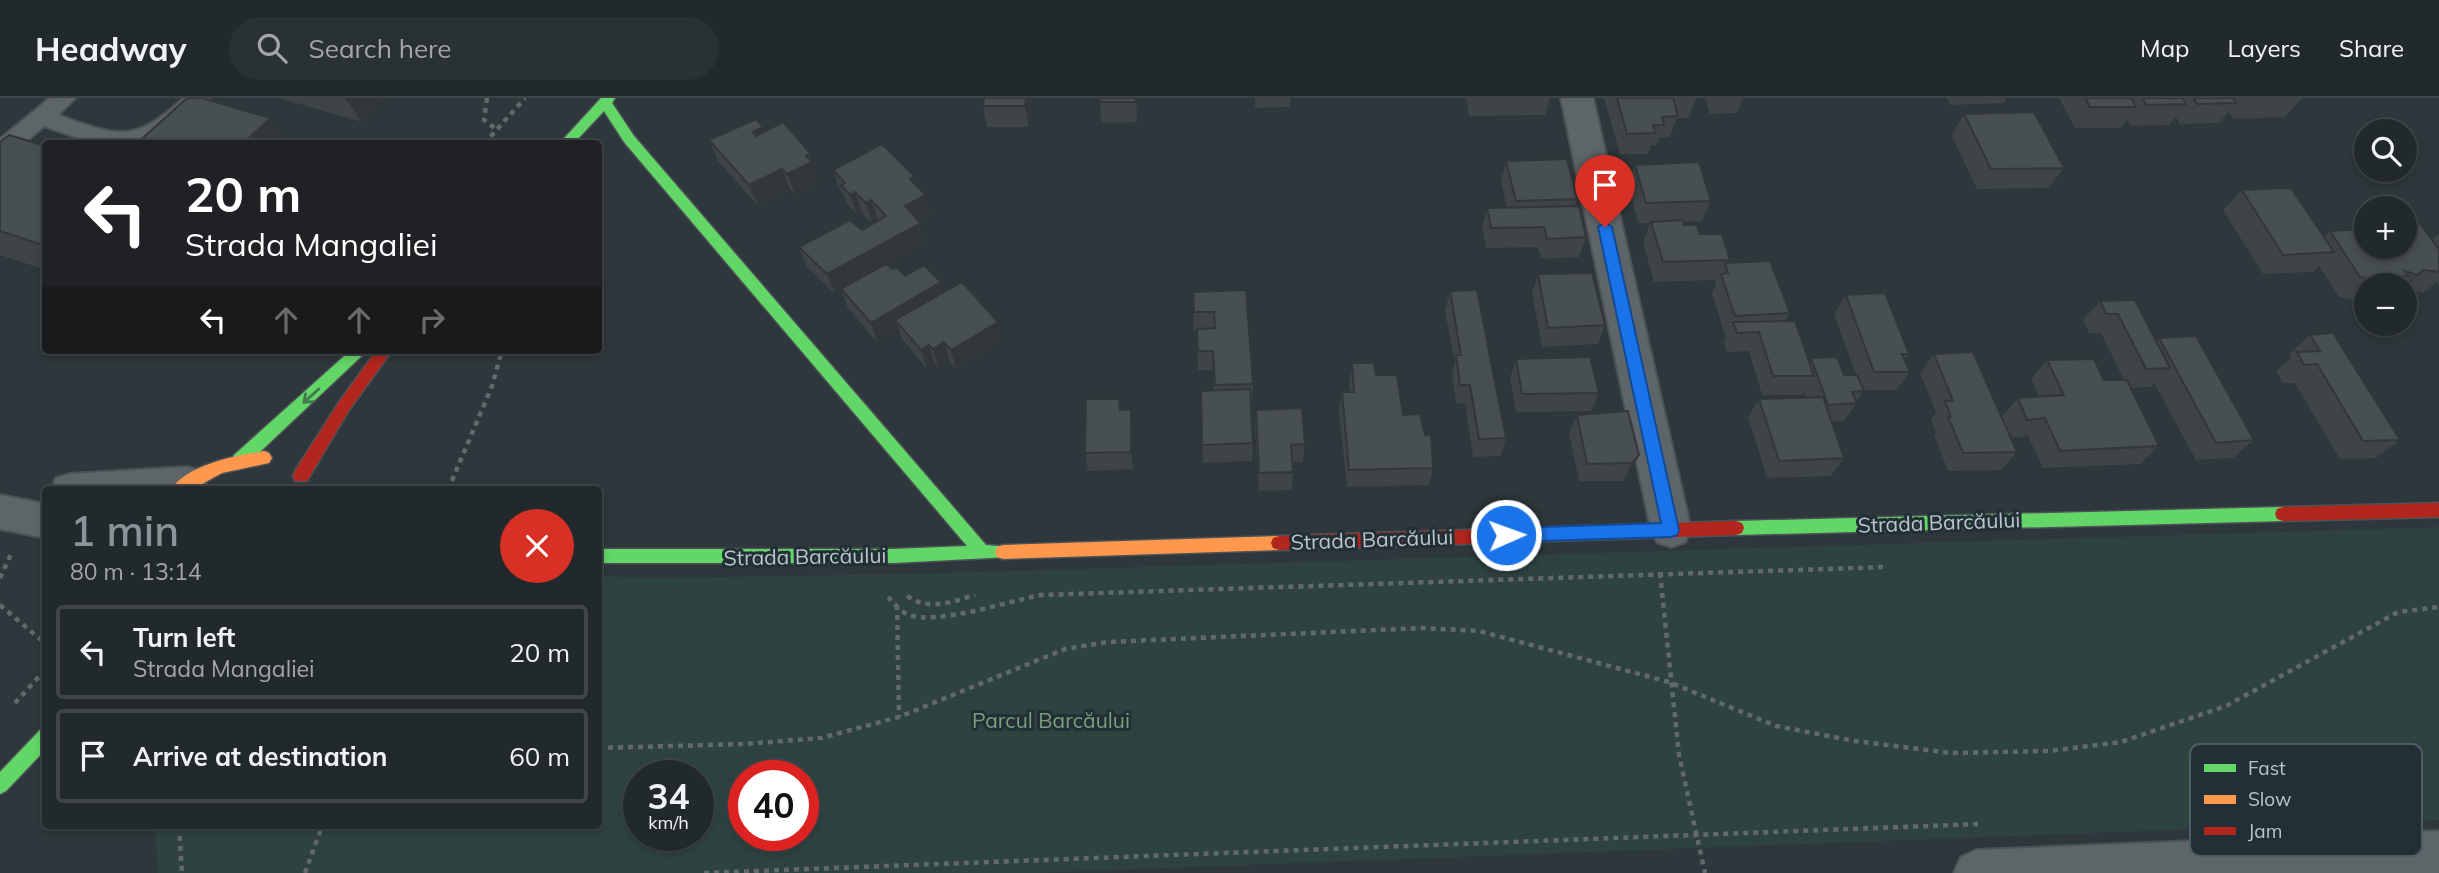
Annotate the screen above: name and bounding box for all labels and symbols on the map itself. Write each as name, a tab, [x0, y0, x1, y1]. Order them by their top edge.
pin	[1575, 155, 1635, 227]
one-way arrow	[302, 388, 320, 404]
position arrow	[1469, 498, 1543, 572]
street label: Strada Barcăului	[1857, 506, 2021, 538]
street label: Strada Barcăului	[1290, 523, 1454, 555]
street label: Strada Barcăului	[723, 542, 887, 570]
park label: Parcul Barcăului	[972, 707, 1130, 733]
legend	[2190, 744, 2422, 856]
text: Fast	[2248, 756, 2286, 780]
speed limit sign: 40	[728, 760, 819, 851]
text: Slow	[2248, 787, 2292, 811]
text: Jam	[2248, 819, 2282, 843]

